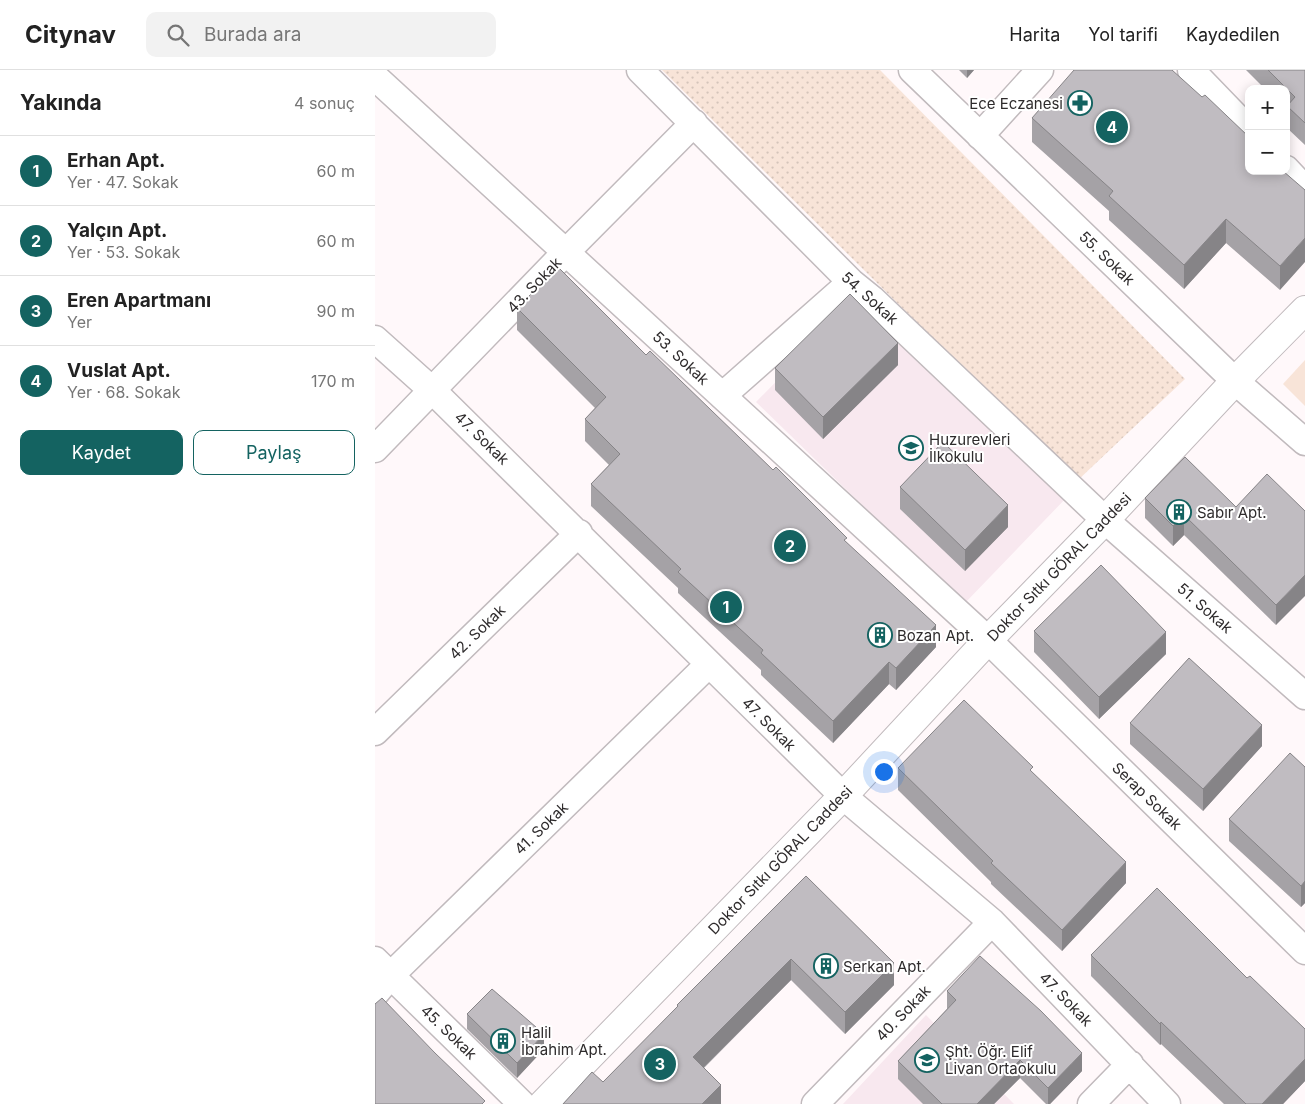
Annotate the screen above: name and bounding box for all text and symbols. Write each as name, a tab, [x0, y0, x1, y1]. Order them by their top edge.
search box	[146, 12, 496, 57]
text: Citynav	[25, 20, 116, 49]
icon: search	[164, 21, 192, 49]
text: Burada ara	[204, 23, 302, 46]
text: Harita	[1009, 24, 1060, 45]
text: Yol tarifi	[1088, 24, 1158, 45]
text: Kaydedilen	[1186, 24, 1280, 45]
map controls	[1245, 85, 1290, 175]
button: +	[1245, 85, 1290, 130]
text: Yakında	[20, 90, 102, 115]
pharmacy icon: Ece Eczanesi	[1067, 90, 1093, 116]
text: 4 sonuç	[294, 93, 355, 113]
place label: Ece Eczanesi	[969, 94, 1063, 113]
pin: 4	[1096, 108, 1128, 146]
button: −	[1245, 130, 1290, 175]
text: Erhan Apt.	[67, 149, 165, 172]
text: 1	[33, 161, 39, 181]
text: 60 m	[316, 161, 355, 181]
text: Yer · 47. Sokak	[67, 172, 179, 192]
text: Yalçın Apt.	[67, 219, 167, 242]
street label: 55. Sokak	[1075, 227, 1139, 290]
text: 2	[31, 231, 41, 251]
text: 60 m	[316, 231, 355, 251]
text: Yer · 53. Sokak	[67, 242, 180, 262]
street label: 43. Sokak	[503, 252, 566, 317]
street label: 54. Sokak	[837, 267, 903, 329]
text: Eren Apartmanı	[67, 289, 211, 312]
text: 3	[31, 301, 41, 321]
text: 90 m	[316, 301, 355, 321]
text: Yer	[67, 312, 92, 332]
street label: 53. Sokak	[649, 327, 714, 389]
text: Vuslat Apt.	[67, 359, 171, 382]
text: 4	[31, 371, 41, 391]
text: 170 m	[311, 371, 355, 391]
text: Yer · 68. Sokak	[67, 382, 181, 402]
street label: 47. Sokak	[451, 407, 514, 469]
button: Kaydet	[20, 430, 183, 475]
button: Paylaş	[193, 430, 355, 475]
place label: Huzurevleri İlkokulu	[929, 430, 1010, 466]
school or university icon: Huzurevleri İlkokulu	[898, 435, 924, 461]
street label: Doktor Sıtkı GÖRAL Caddesi	[983, 489, 1135, 645]
building icon: Sabır Apt.	[1166, 499, 1192, 525]
place label: Sabır Apt.	[1197, 503, 1267, 522]
pin: 2	[774, 527, 806, 565]
street label: 51. Sokak	[1173, 579, 1237, 638]
pin: 1	[710, 588, 742, 626]
street label: 42. Sokak	[445, 600, 510, 663]
building icon: Bozan Apt.	[867, 622, 893, 648]
place label: Bozan Apt.	[897, 626, 974, 645]
street label: 47. Sokak	[738, 693, 800, 755]
street label: Serap Sokak	[1108, 758, 1186, 834]
your location	[871, 759, 897, 785]
street label: Doktor Sıtkı GÖRAL Caddesi	[704, 782, 856, 938]
street label: 41. Sokak	[510, 797, 572, 858]
building icon: Serkan Apt.	[813, 953, 839, 979]
place label: Serkan Apt.	[843, 957, 926, 976]
street label: 47. Sokak	[1035, 968, 1097, 1031]
street label: 40. Sokak	[872, 980, 935, 1045]
street label: 45. Sokak	[417, 1001, 481, 1064]
place label: Halil İbrahim Apt.	[521, 1023, 607, 1059]
building icon: Halil İbrahim Apt.	[490, 1028, 516, 1054]
place label: Şht. Öğr. Elif Livan Ortaokulu	[945, 1042, 1056, 1078]
pin: 3	[644, 1045, 676, 1083]
school or university icon: Şht. Öğr. Elif Livan Ortaokulu	[914, 1047, 940, 1073]

